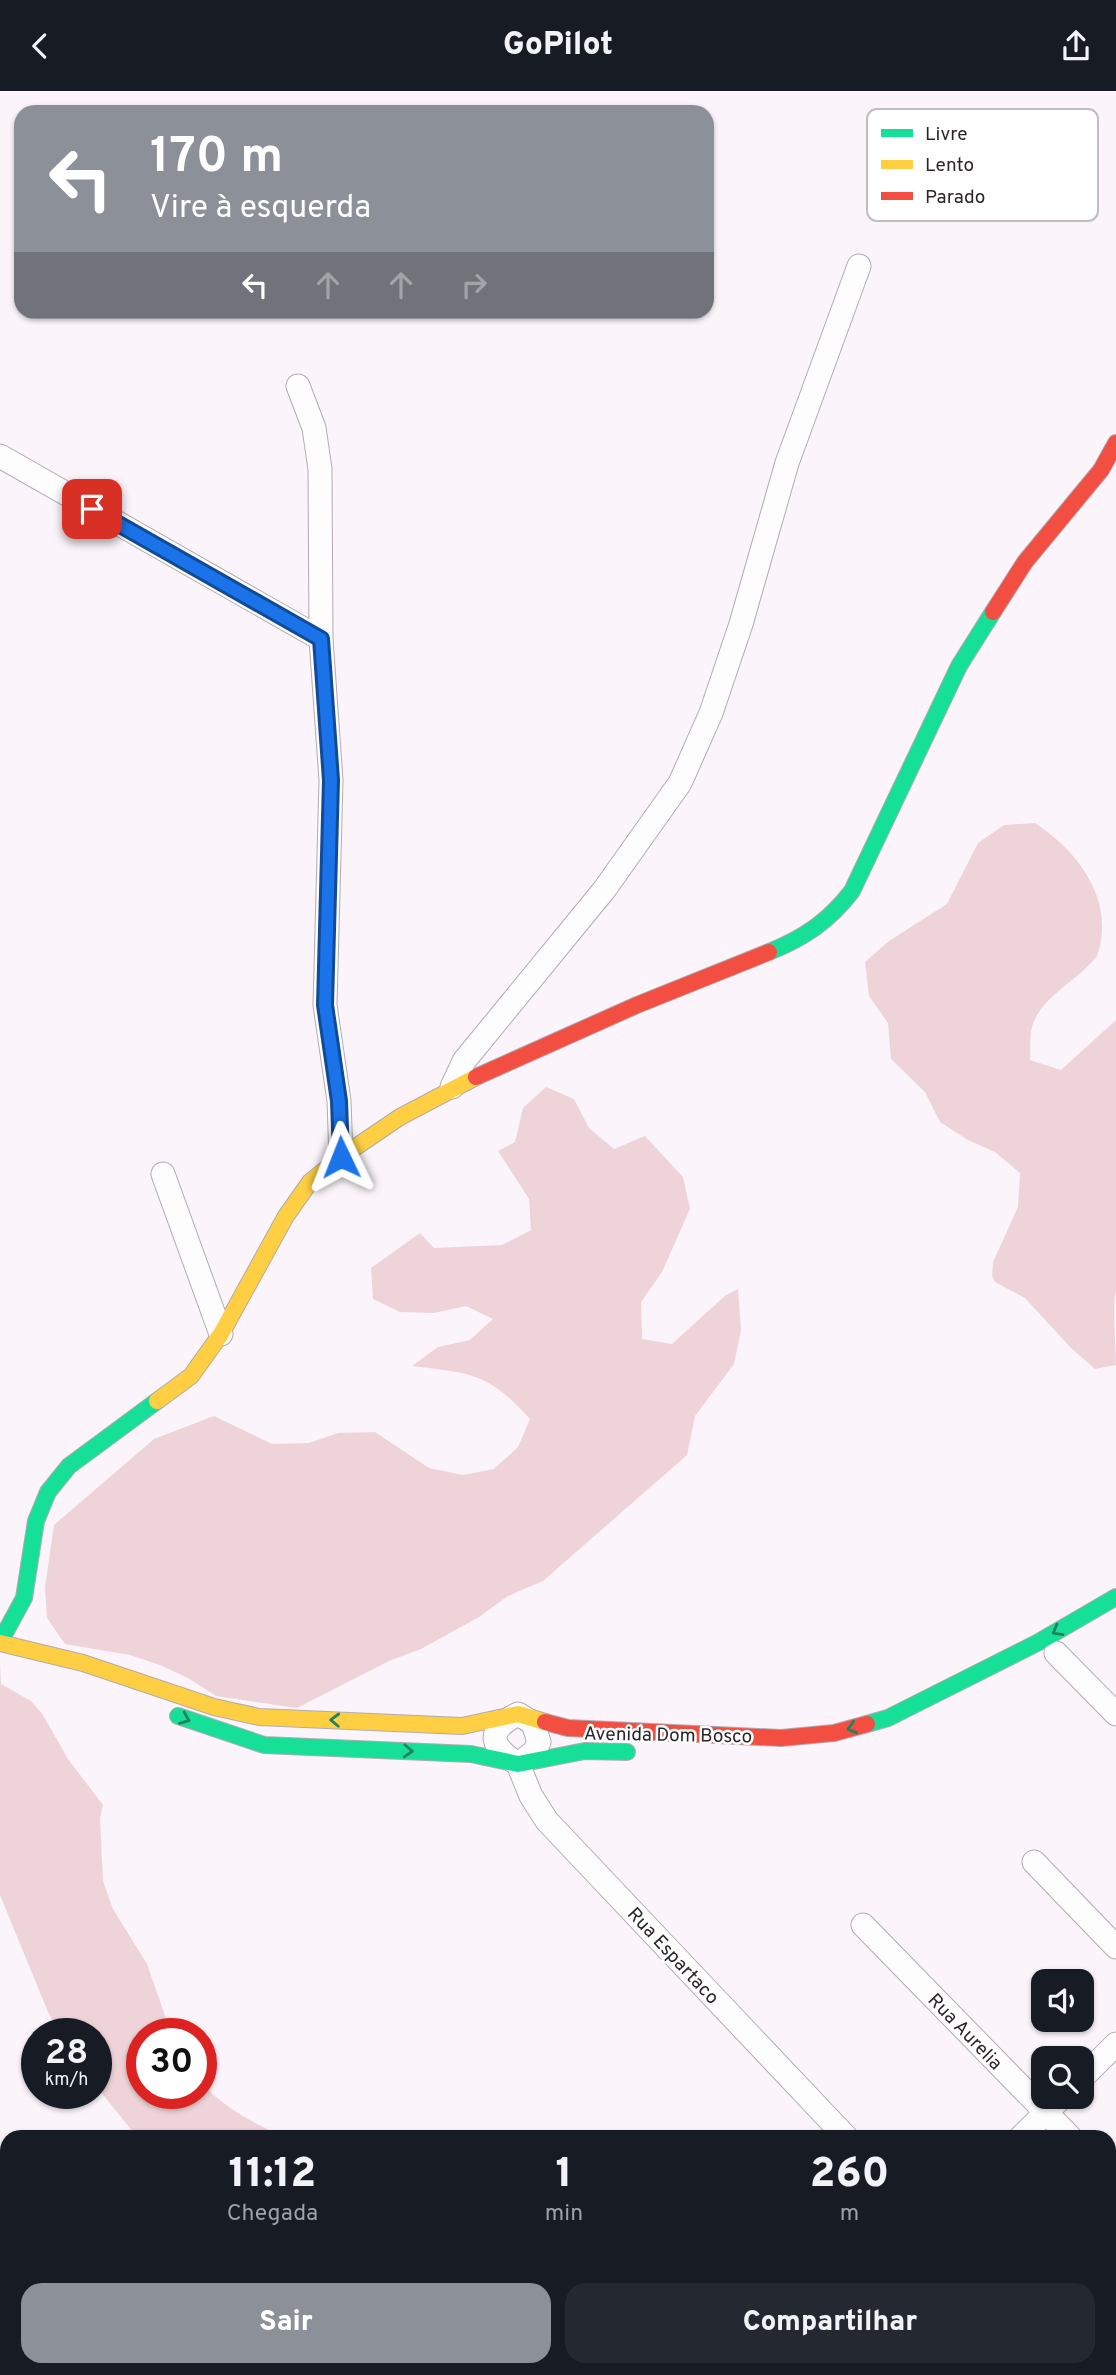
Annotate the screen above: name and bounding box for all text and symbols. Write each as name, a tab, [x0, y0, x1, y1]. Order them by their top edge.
text: GoPilot	[503, 26, 613, 66]
icon: back	[21, 27, 59, 65]
icon: share	[1057, 27, 1095, 65]
legend	[867, 109, 1098, 221]
text: Livre	[925, 123, 968, 147]
text: 170 m	[150, 128, 283, 190]
icon: left	[35, 133, 126, 224]
text: Lento	[925, 154, 974, 178]
text: Parado	[925, 186, 985, 210]
text: Vire à esquerda	[150, 189, 371, 229]
icon: left	[236, 266, 274, 304]
icon: ahead	[309, 266, 347, 304]
icon: ahead	[382, 266, 420, 304]
icon: right	[455, 266, 493, 304]
pin	[62, 479, 122, 539]
icon: arrive	[73, 490, 111, 528]
position arrow	[304, 1120, 378, 1194]
one-way arrow	[1052, 1623, 1065, 1636]
one-way arrow	[178, 1711, 190, 1725]
one-way arrow	[329, 1713, 340, 1728]
one-way arrow	[846, 1720, 858, 1735]
street label: Avenida Dom Bosco	[584, 1723, 752, 1749]
one-way arrow	[403, 1744, 414, 1759]
street label: Rua Espartaco	[621, 1903, 724, 2010]
map controls	[1031, 1969, 1094, 2109]
button: sound	[1031, 1969, 1094, 2032]
street label: Rua Aurelia	[922, 1989, 1007, 2076]
speed limit sign: 30	[126, 2018, 217, 2109]
text: 28	[45, 2032, 88, 2076]
button: search	[1031, 2046, 1094, 2109]
text: km/h	[45, 2069, 88, 2092]
text: 11:12	[229, 2149, 316, 2202]
text: 1	[555, 2149, 573, 2202]
text: 260	[810, 2149, 889, 2202]
text: Chegada	[227, 2200, 318, 2229]
text: min	[545, 2200, 583, 2229]
text: m	[840, 2200, 859, 2229]
button: Sair	[21, 2283, 551, 2363]
button: Compartilhar	[565, 2283, 1095, 2363]

